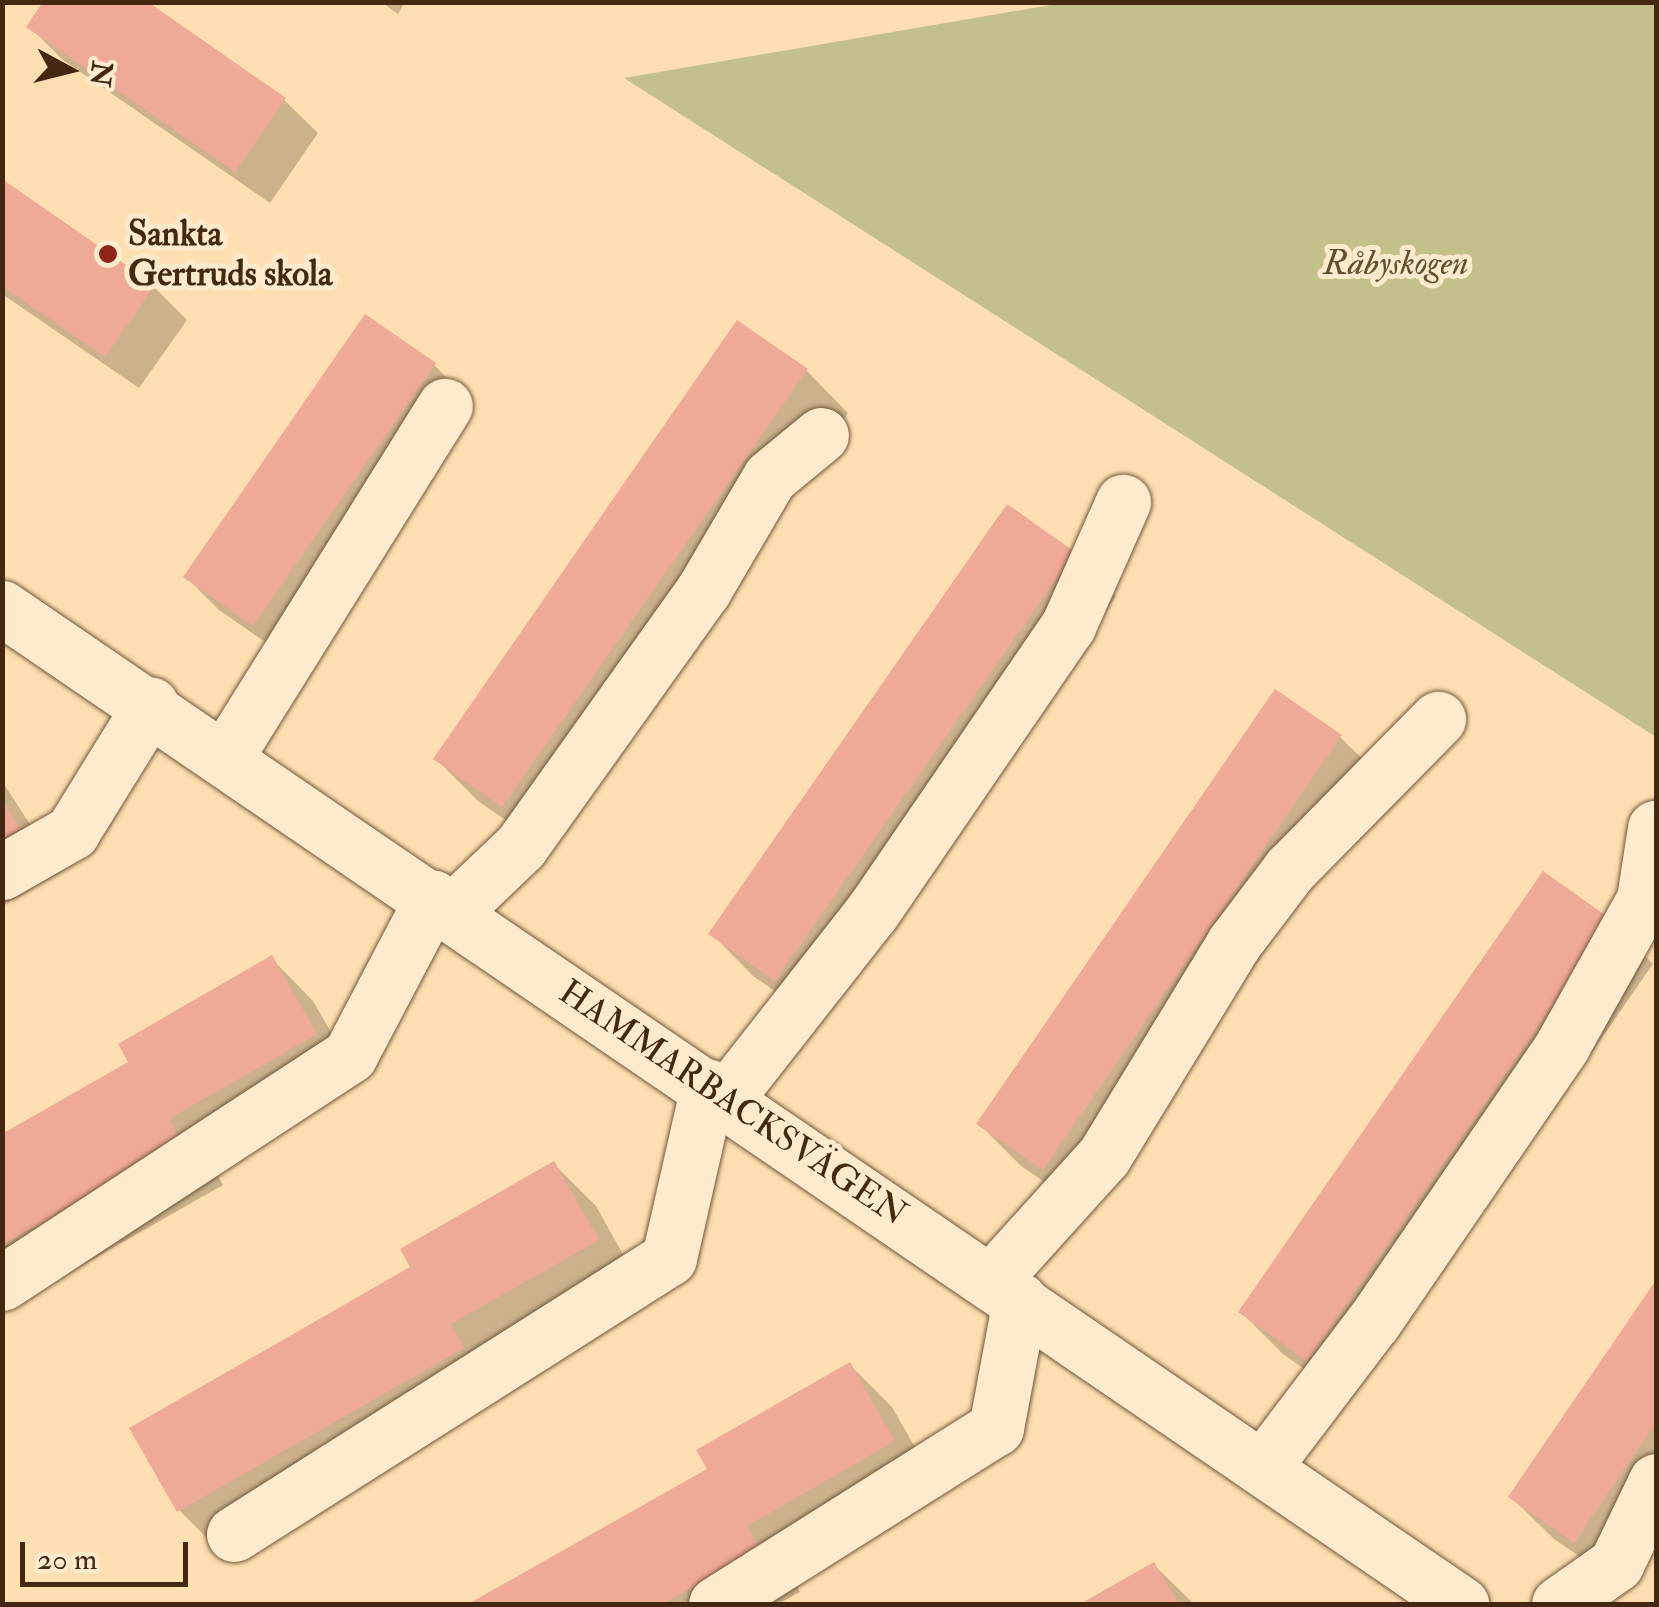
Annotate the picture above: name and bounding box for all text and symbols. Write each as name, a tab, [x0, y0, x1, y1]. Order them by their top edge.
north arrow	[20, 20, 120, 120]
text: N	[81, 59, 119, 88]
place label: Sankta Gertruds skola	[128, 213, 332, 295]
park label: Råbyskogen	[1323, 242, 1469, 284]
marker: Sankta Gertruds skola	[97, 243, 119, 265]
street label: HAMMARBACKSVÄGEN	[551, 971, 915, 1235]
scale bar	[25, 1522, 192, 1584]
text: 20 m	[37, 1541, 97, 1578]

